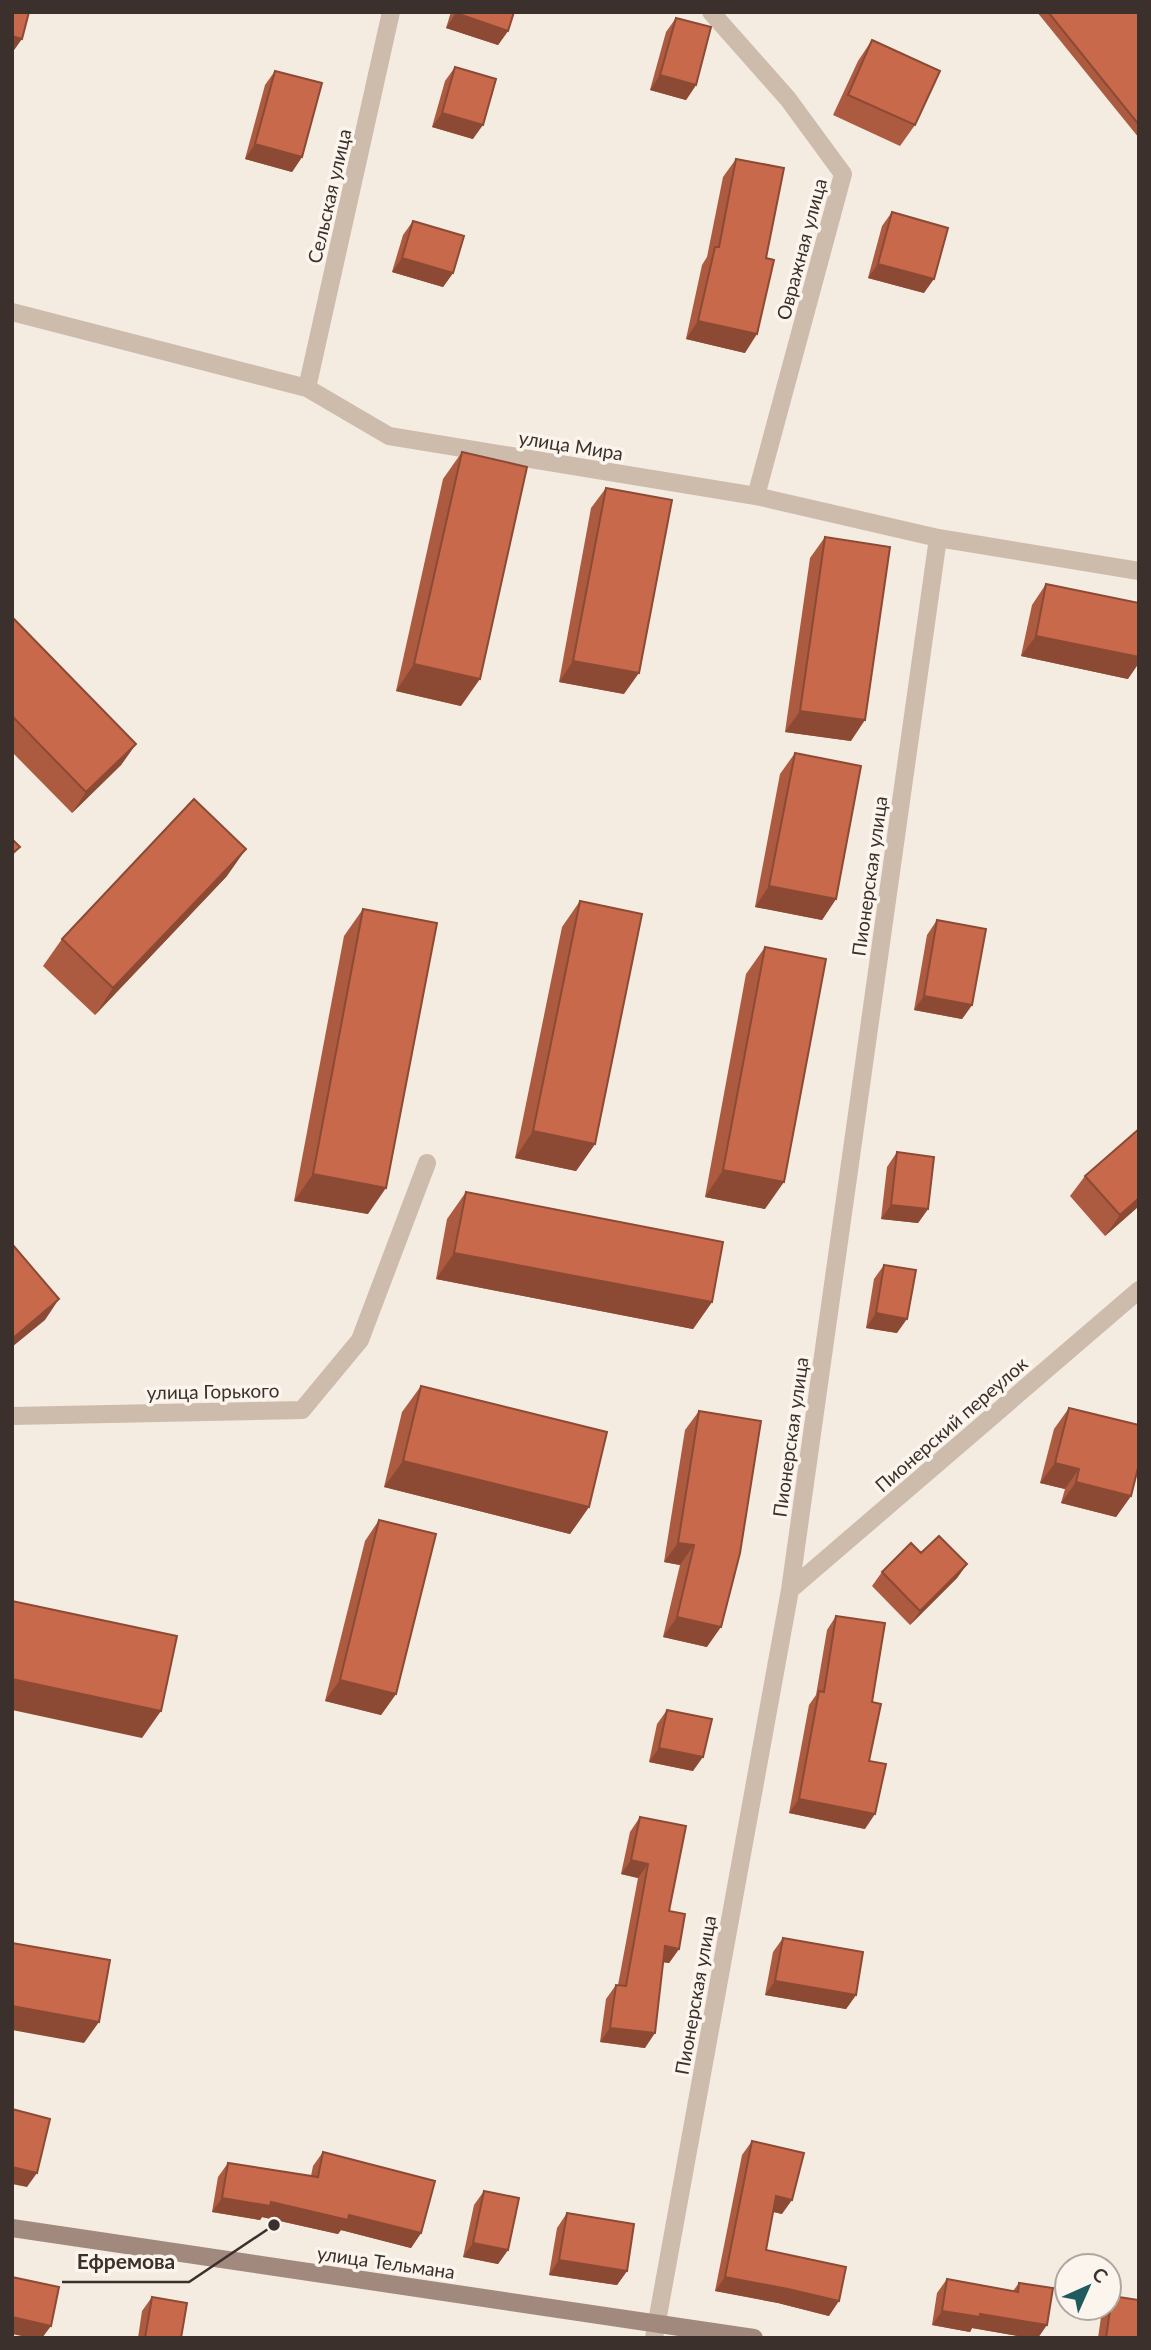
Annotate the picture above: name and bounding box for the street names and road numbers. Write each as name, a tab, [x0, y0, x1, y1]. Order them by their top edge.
street label: Сельская улица	[302, 127, 356, 265]
street label: Овражная улица	[771, 176, 831, 322]
street label: улица Мира	[517, 425, 625, 465]
street label: Пионерская улица	[846, 794, 892, 958]
street label: Пионерский переулок	[870, 1351, 1032, 1496]
street label: Пионерская улица	[767, 1355, 813, 1519]
street label: улица Горького	[147, 1378, 279, 1404]
street label: Пионерская улица	[670, 1914, 720, 2076]
street label: улица Тельмана	[316, 2241, 456, 2283]

